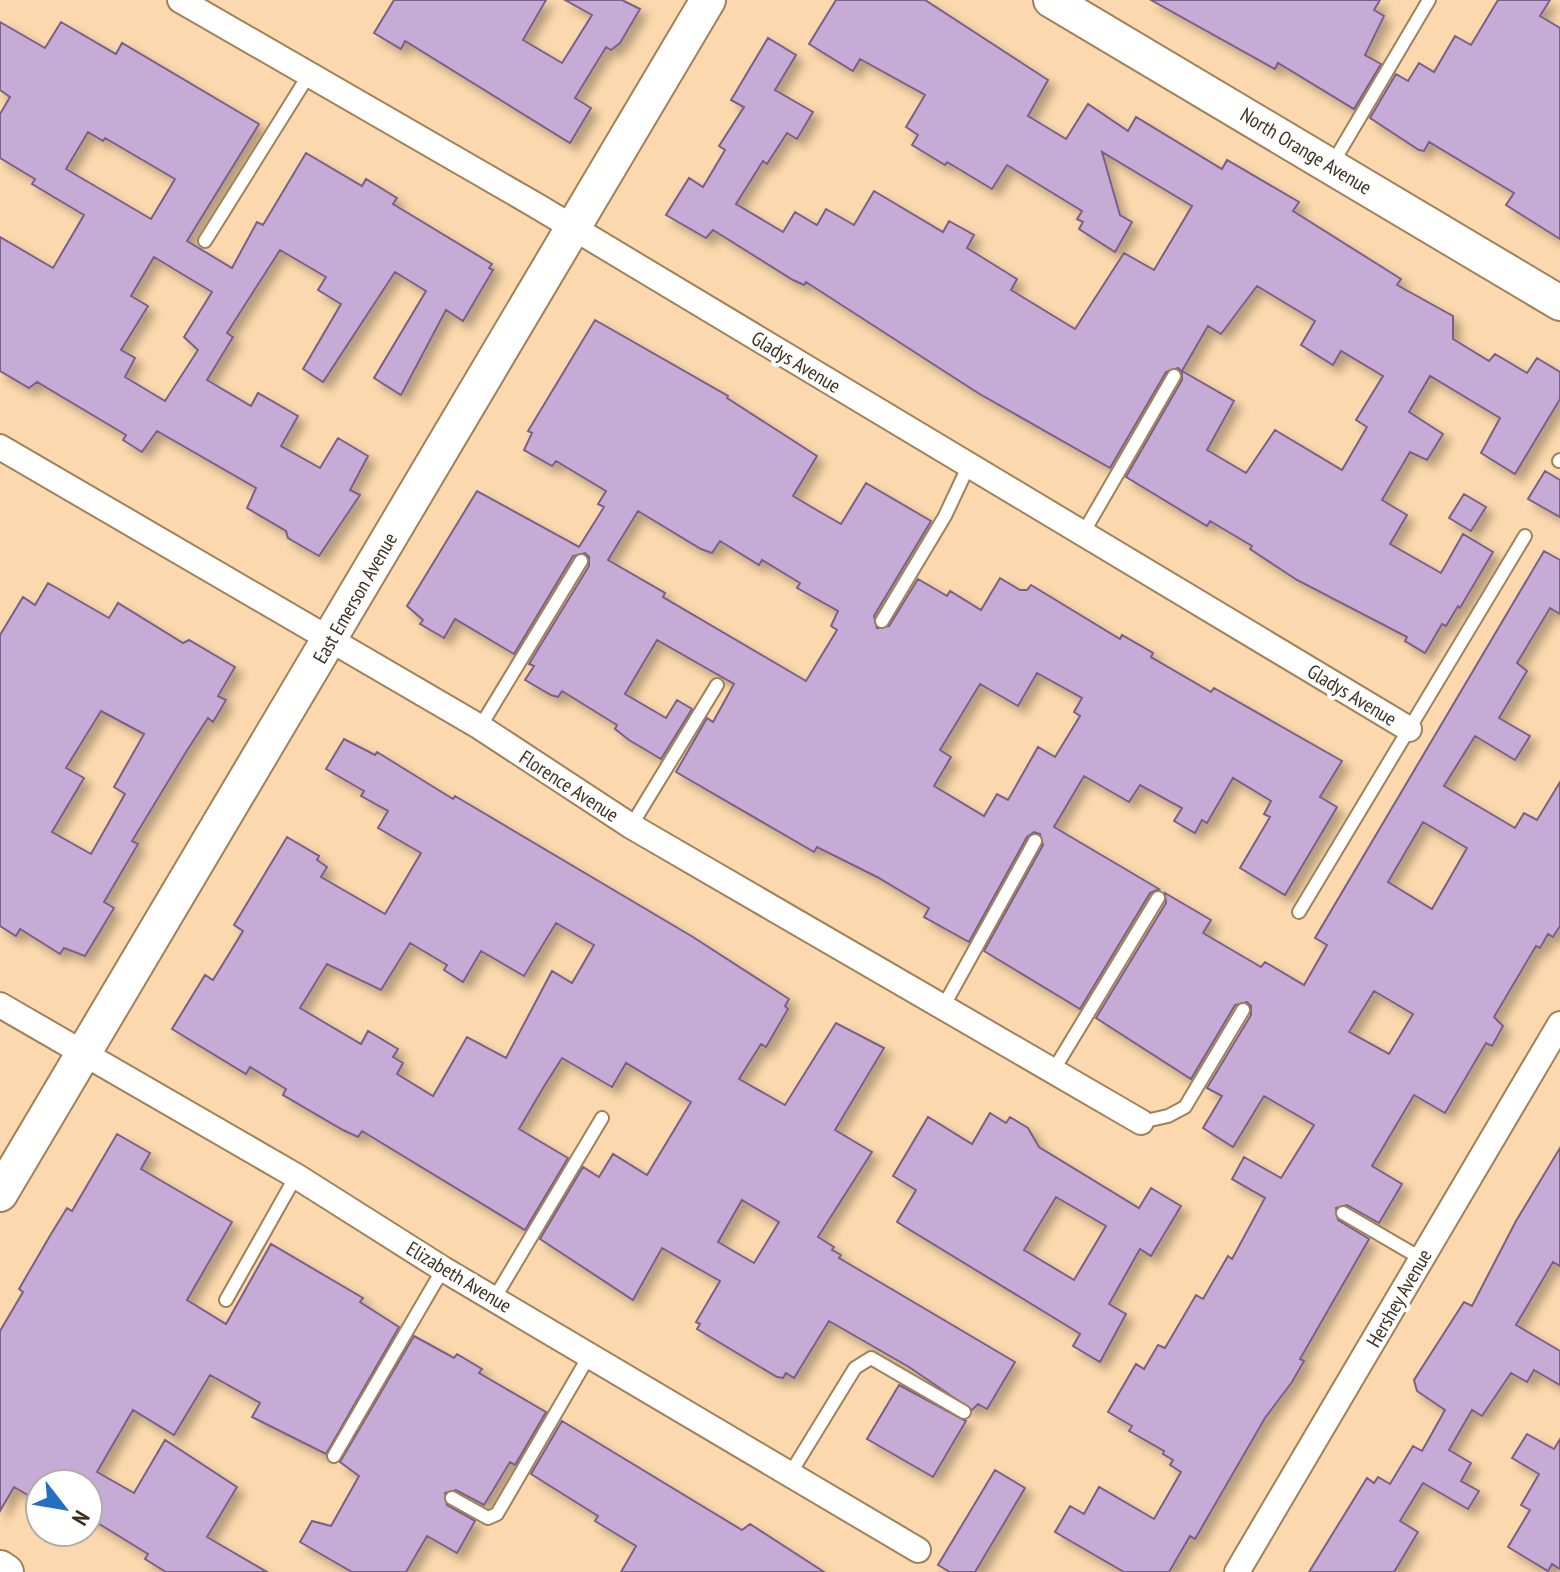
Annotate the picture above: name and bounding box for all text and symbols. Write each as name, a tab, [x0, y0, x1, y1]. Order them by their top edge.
street label: North Orange Avenue	[1236, 102, 1376, 200]
street label: Gladys Avenue	[747, 325, 845, 399]
street label: East Emerson Avenue	[307, 528, 403, 668]
street label: Gladys Avenue	[1303, 658, 1401, 732]
street label: Florence Avenue	[514, 744, 624, 828]
street label: Elizabeth Avenue	[402, 1235, 516, 1319]
street label: Hershey Avenue	[1360, 1244, 1438, 1352]
north arrow	[24, 1468, 104, 1548]
text: N	[66, 1506, 96, 1531]

